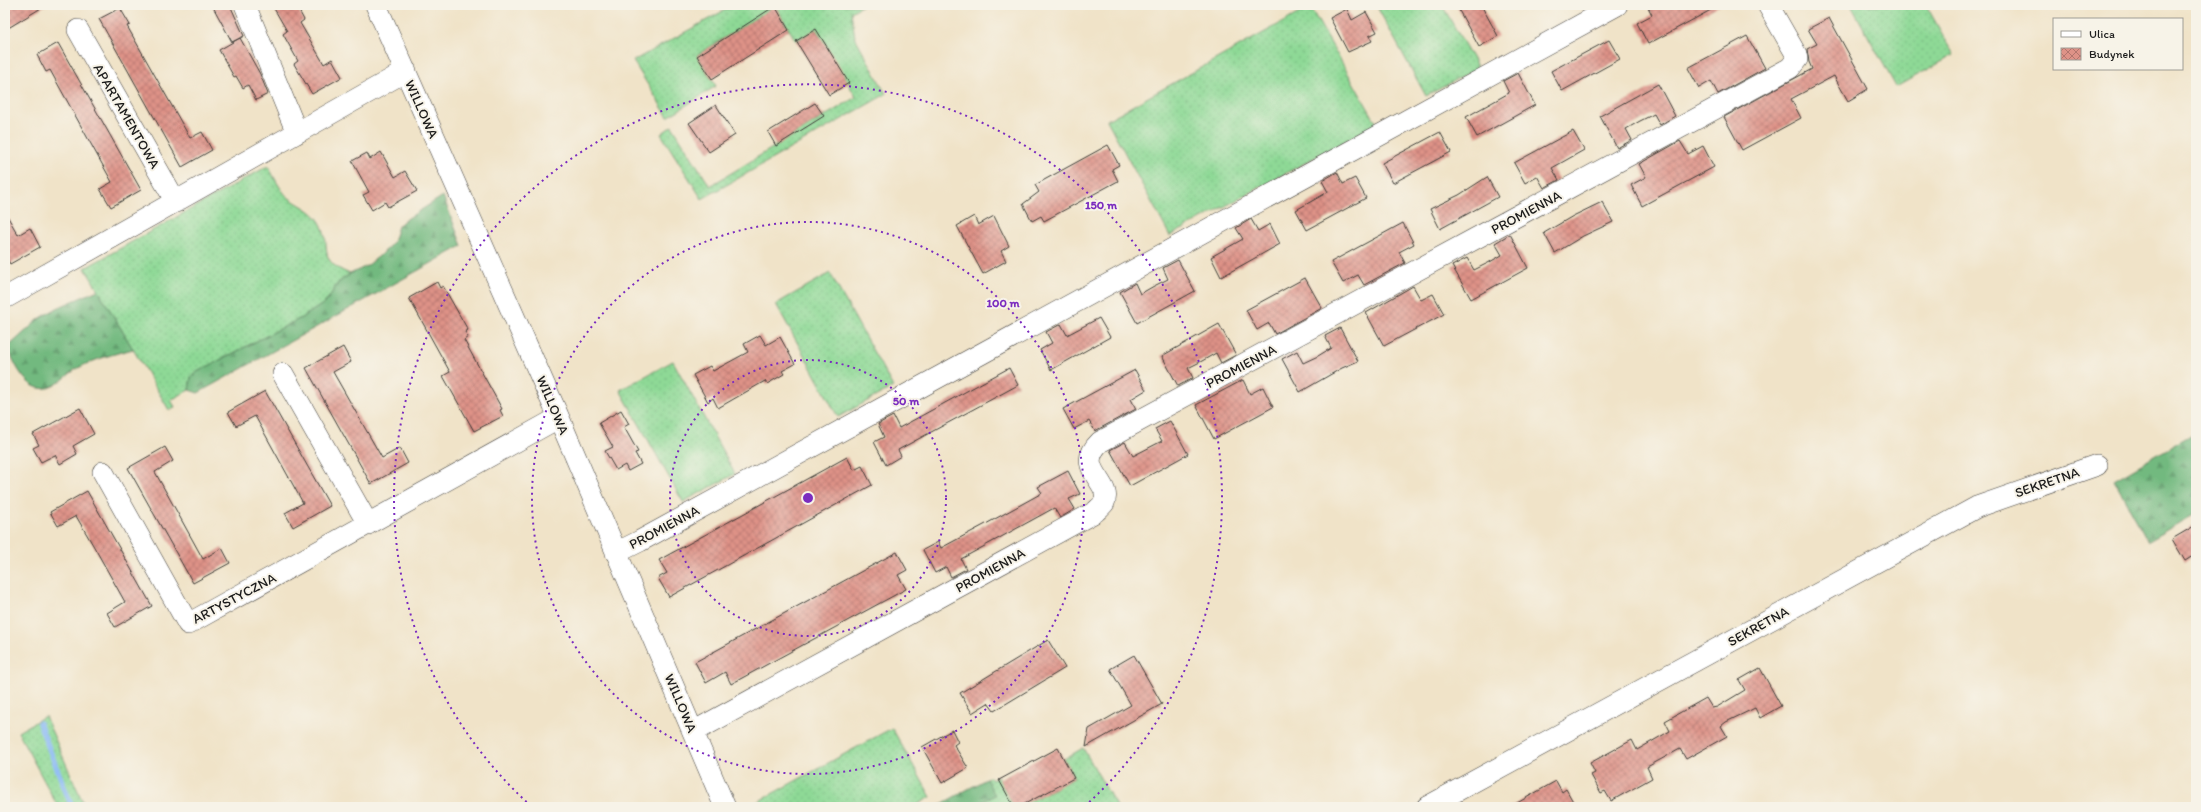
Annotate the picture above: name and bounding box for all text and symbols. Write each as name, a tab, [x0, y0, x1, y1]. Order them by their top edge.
legend	[2053, 18, 2183, 70]
text: Ulica	[2089, 27, 2115, 41]
text: Budynek	[2089, 47, 2135, 61]
street label: APARTAMENTOWA	[90, 61, 164, 172]
street label: WILLOWA	[401, 77, 442, 141]
street label: PROMIENNA	[1488, 187, 1564, 238]
text: 150 m	[1085, 198, 1118, 212]
text: 100 m	[986, 296, 1020, 310]
street label: PROMIENNA	[1203, 341, 1279, 392]
street label: WILLOWA	[533, 373, 573, 437]
text: 50 m	[893, 394, 920, 408]
street label: SEKRETNA	[2013, 464, 2082, 501]
centre of rings	[801, 491, 815, 505]
street label: PROMIENNA	[626, 502, 702, 553]
street label: PROMIENNA	[952, 544, 1028, 597]
street label: ARTYSTYCZNA	[189, 569, 279, 628]
street label: SEKRETNA	[1725, 603, 1792, 650]
street label: WILLOWA	[661, 671, 701, 735]

